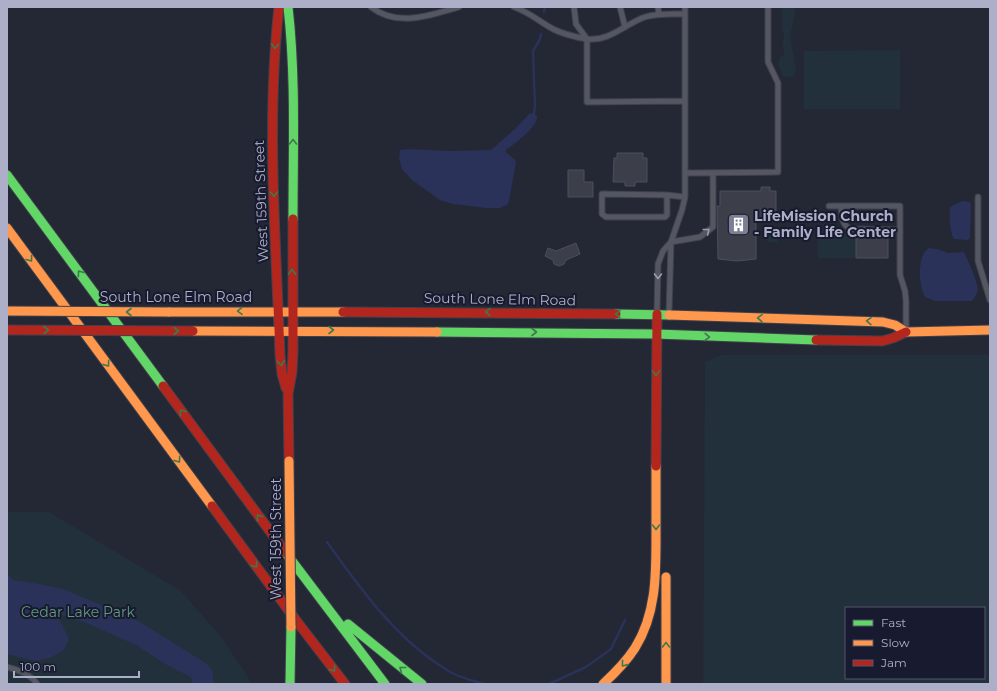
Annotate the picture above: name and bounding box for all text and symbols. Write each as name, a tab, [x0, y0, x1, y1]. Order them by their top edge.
one-way arrow	[270, 43, 279, 49]
street label: West 159th Street	[250, 139, 272, 262]
one-way arrow	[289, 139, 297, 145]
one-way arrow	[270, 191, 279, 197]
place label: LifeMission Church - Family Life Center	[754, 207, 896, 241]
building icon: LifeMission Church - Family Life Center	[725, 211, 751, 237]
one-way arrow	[703, 229, 710, 236]
one-way arrow	[25, 255, 32, 262]
one-way arrow	[288, 269, 296, 275]
one-way arrow	[78, 271, 85, 278]
one-way arrow	[654, 273, 662, 279]
street label: South Lone Elm Road	[100, 288, 252, 306]
street label: South Lone Elm Road	[424, 289, 576, 309]
one-way arrow	[237, 307, 243, 315]
one-way arrow	[126, 308, 132, 316]
one-way arrow	[485, 308, 491, 317]
one-way arrow	[615, 310, 621, 318]
one-way arrow	[757, 314, 763, 323]
one-way arrow	[866, 317, 872, 326]
one-way arrow	[43, 326, 49, 334]
one-way arrow	[328, 326, 334, 334]
one-way arrow	[173, 327, 179, 335]
one-way arrow	[531, 328, 537, 336]
one-way arrow	[704, 332, 710, 341]
one-way arrow	[102, 360, 110, 367]
one-way arrow	[277, 360, 286, 366]
one-way arrow	[652, 370, 660, 376]
one-way arrow	[180, 409, 187, 416]
one-way arrow	[173, 456, 180, 463]
street label: West 159th Street	[267, 478, 285, 600]
one-way arrow	[257, 514, 264, 521]
one-way arrow	[652, 524, 660, 530]
one-way arrow	[250, 561, 257, 568]
park label: Cedar Lake Park	[21, 603, 136, 621]
legend	[845, 607, 985, 679]
text: Fast	[881, 615, 906, 630]
text: Slow	[881, 635, 910, 650]
one-way arrow	[662, 642, 670, 648]
scale bar	[14, 653, 139, 679]
text: Jam	[880, 655, 907, 670]
text: 100 m	[20, 659, 56, 674]
one-way arrow	[622, 659, 629, 666]
one-way arrow	[329, 664, 336, 671]
one-way arrow	[400, 667, 407, 674]

